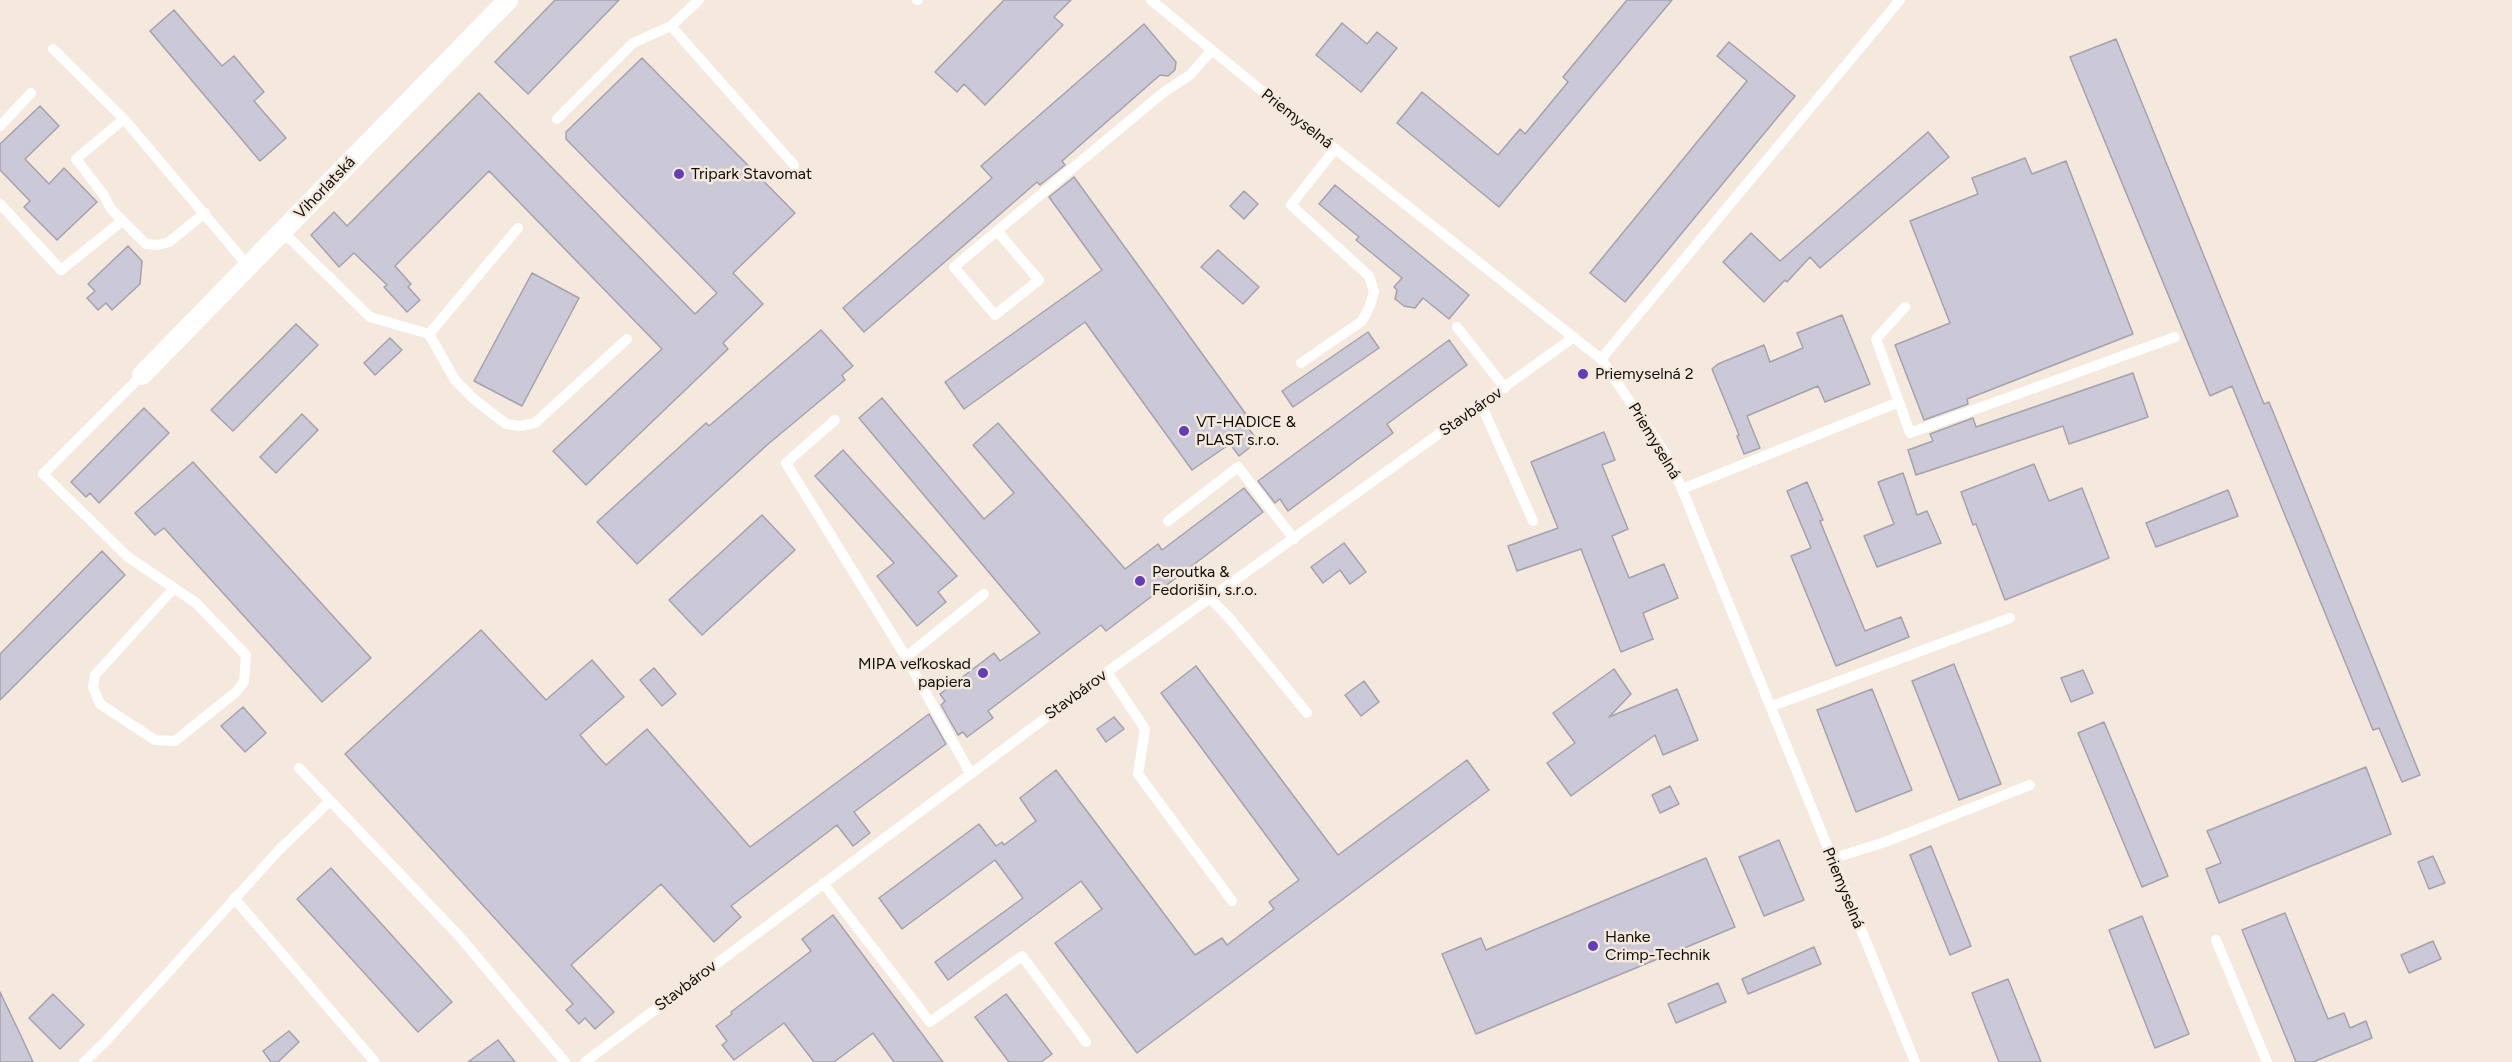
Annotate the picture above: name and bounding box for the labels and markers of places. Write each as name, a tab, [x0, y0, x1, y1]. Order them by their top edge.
place label: Tripark Stavomat	[691, 164, 812, 184]
marker: Tripark Stavomat	[672, 167, 686, 181]
place label: Priemyselná 2	[1595, 364, 1694, 384]
marker: Priemyselná 2	[1576, 367, 1590, 381]
place label: VT-HADICE & PLAST s.r.o.	[1196, 412, 1296, 450]
marker: VT-HADICE & PLAST s.r.o.	[1177, 424, 1191, 438]
place label: Peroutka & Fedorišin, s.r.o.	[1152, 562, 1257, 600]
marker: Peroutka & Fedorišin, s.r.o.	[1133, 574, 1147, 588]
place label: MIPA veľkoskad papiera	[858, 654, 971, 692]
marker: MIPA veľkoskad papiera	[976, 666, 990, 680]
place label: Hanke Crimp-Technik	[1605, 927, 1710, 965]
marker: Hanke Crimp-Technik	[1586, 939, 1600, 953]

